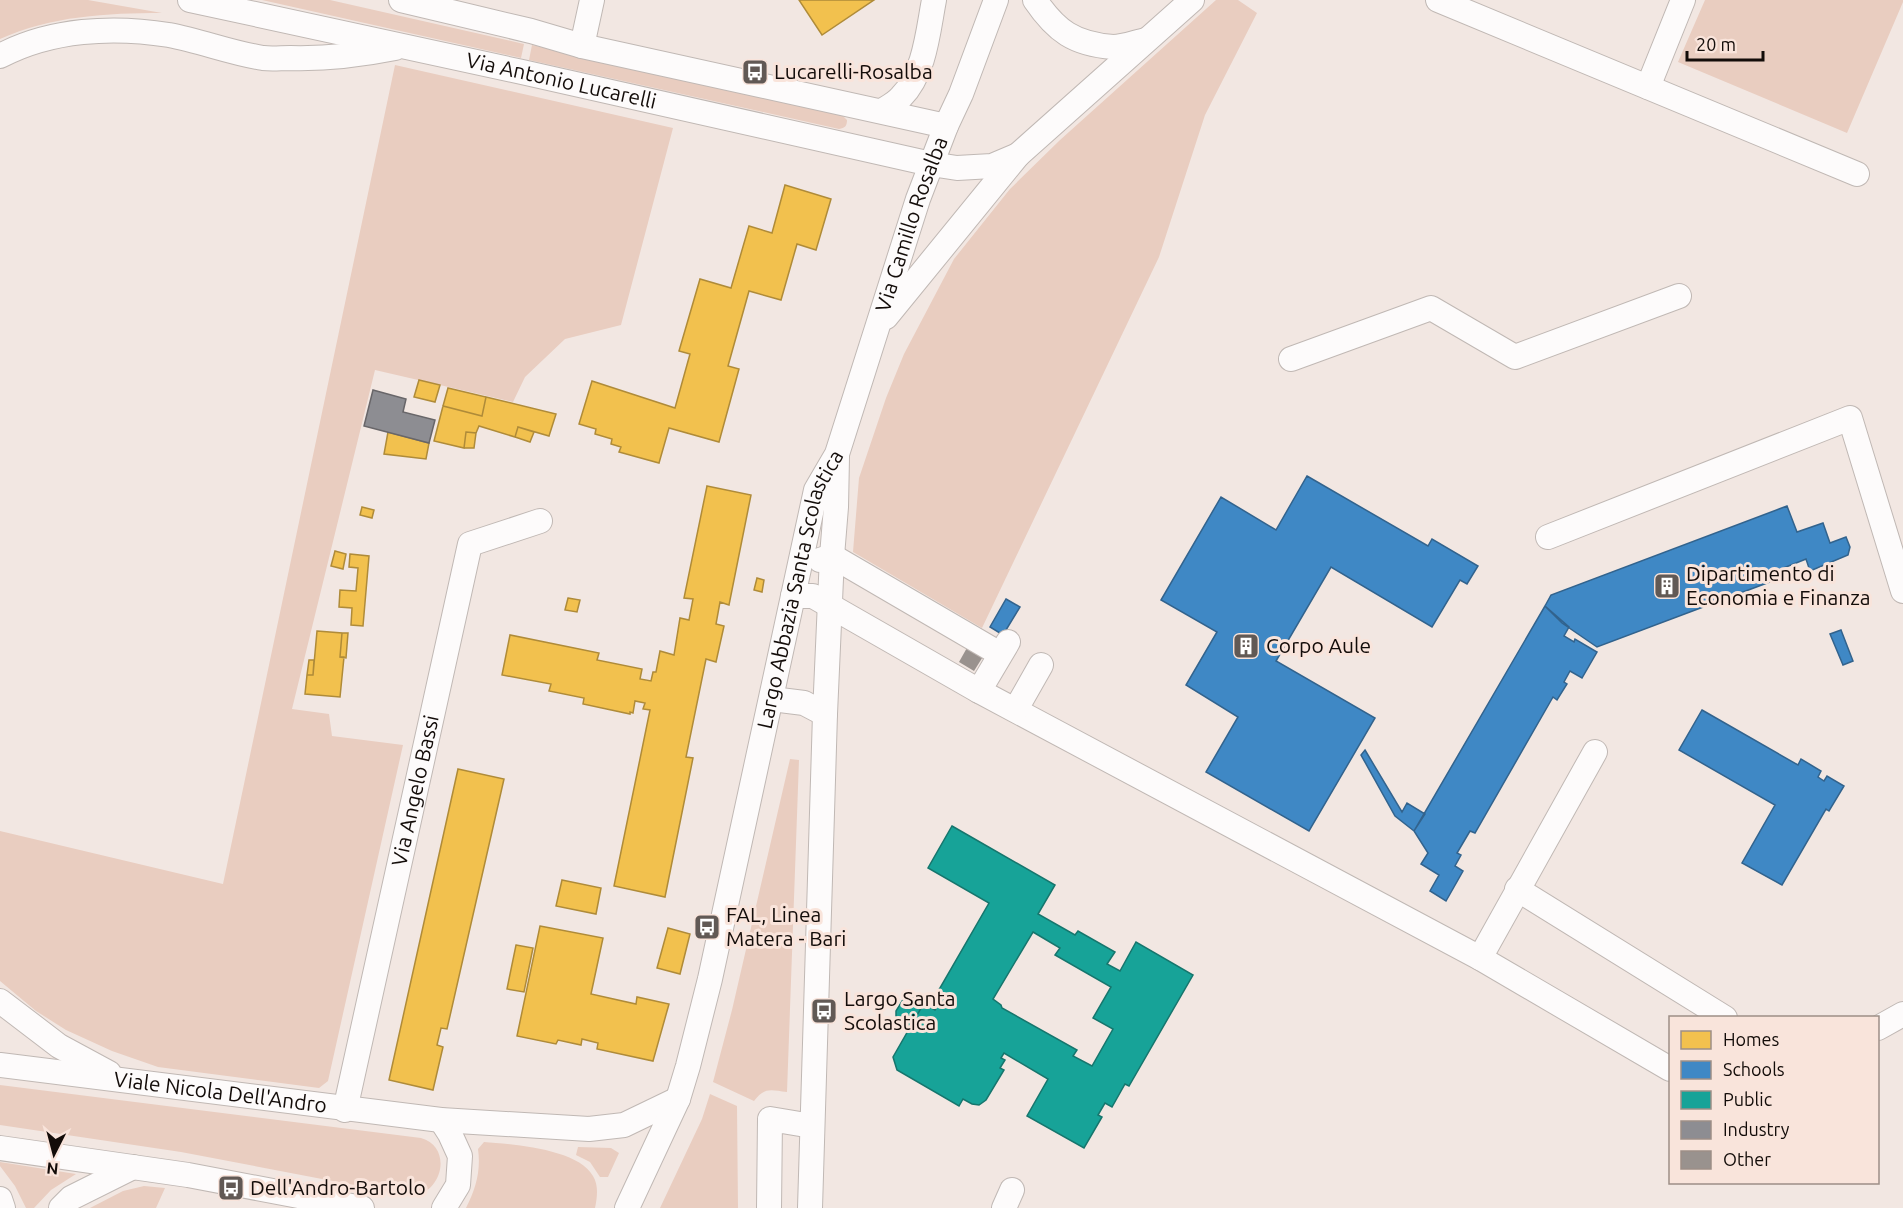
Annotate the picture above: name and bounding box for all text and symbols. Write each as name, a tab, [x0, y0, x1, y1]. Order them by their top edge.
scale bar	[1687, 24, 1764, 62]
text: 20 m	[1696, 34, 1736, 54]
street label: Via Antonio Lucarelli	[464, 47, 659, 113]
bus stop icon: Lucarelli-Rosalba	[740, 57, 770, 87]
place label: Lucarelli-Rosalba	[774, 59, 933, 83]
street label: Via Camillo Rosalba	[870, 133, 952, 315]
street label: Largo Abbazia Santa Scolastica	[752, 445, 848, 731]
place label: Dipartimento di Economia e Finanza	[1686, 561, 1871, 609]
building icon: Dipartimento di Economia e Finanza	[1652, 571, 1682, 601]
building icon: Corpo Aule	[1231, 631, 1261, 661]
place label: Corpo Aule	[1266, 633, 1371, 657]
street label: Via Angelo Bassi	[386, 713, 443, 868]
place label: FAL, Linea Matera - Bari	[726, 902, 846, 950]
bus stop icon: FAL, Linea Matera - Bari	[692, 912, 722, 942]
place label: Largo Santa Scolastica	[844, 986, 955, 1034]
bus stop icon: Largo Santa Scolastica	[809, 996, 839, 1026]
legend	[1669, 1016, 1879, 1184]
text: Homes	[1723, 1029, 1780, 1049]
text: Schools	[1723, 1059, 1785, 1079]
street label: Viale Nicola Dell'Andro	[113, 1066, 328, 1117]
text: Public	[1723, 1089, 1772, 1109]
text: Industry	[1723, 1119, 1790, 1139]
north arrow	[24, 1124, 84, 1184]
text: Other	[1723, 1149, 1771, 1169]
text: N	[46, 1159, 59, 1178]
bus stop icon: Dell'Andro-Bartolo	[216, 1173, 246, 1203]
place label: Dell'Andro-Bartolo	[250, 1175, 426, 1199]

